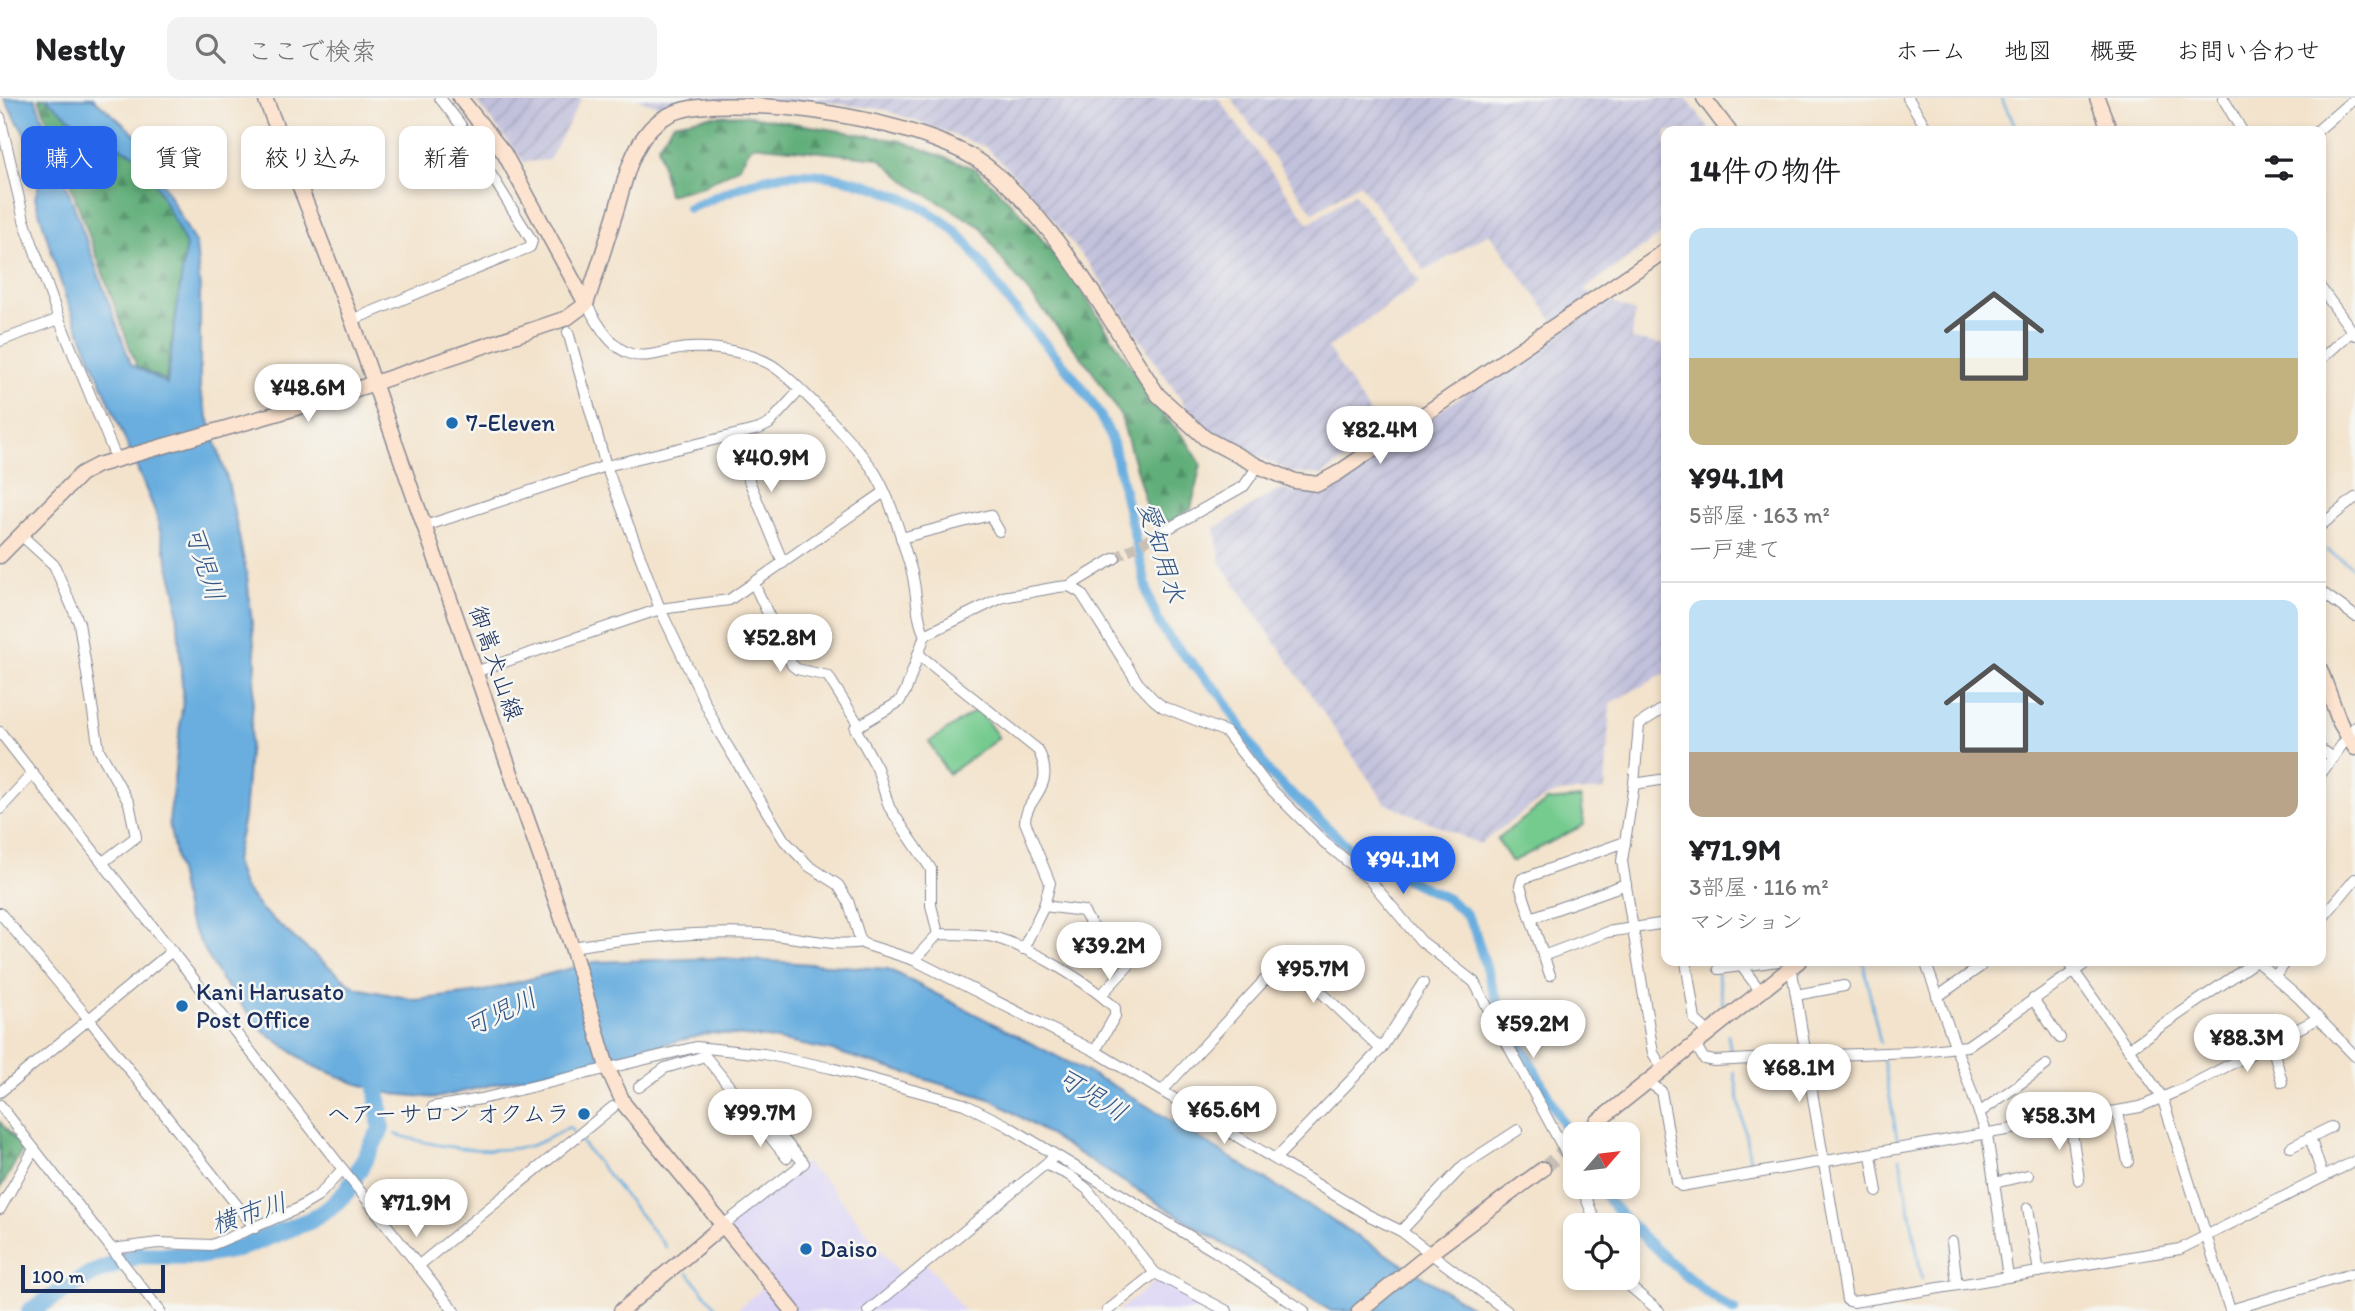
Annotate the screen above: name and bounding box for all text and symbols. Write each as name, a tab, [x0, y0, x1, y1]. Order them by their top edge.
search box	[167, 17, 657, 80]
text: Nestly	[35, 29, 125, 68]
icon: search	[191, 29, 229, 67]
text: ここで検索	[247, 35, 377, 67]
text: ホーム	[1895, 36, 1966, 65]
text: 地図	[2004, 36, 2052, 65]
text: 概要	[2090, 36, 2138, 65]
text: お問い合わせ	[2176, 36, 2320, 65]
chip: 購入	[21, 126, 117, 189]
chip: 賃貸	[131, 126, 227, 189]
chip: 絞り込み	[241, 126, 385, 189]
chip: 新着	[399, 126, 495, 189]
icon: filters	[2260, 149, 2298, 187]
text: 14件の物件	[1689, 152, 1841, 189]
icon: home	[1931, 273, 2057, 399]
pin: ¥48.6M	[251, 364, 365, 424]
text: ¥48.6M	[270, 373, 346, 401]
pin: ¥82.4M	[1323, 406, 1437, 466]
place label: 7-Eleven	[466, 408, 556, 437]
marker: 7-Eleven	[444, 415, 460, 431]
text: ¥82.4M	[1342, 415, 1418, 443]
pin: ¥40.9M	[714, 434, 828, 494]
text: ¥40.9M	[733, 443, 809, 471]
text: ¥94.1M	[1689, 459, 1784, 496]
water label: 愛知用水	[1131, 498, 1193, 606]
text: 5部屋 · 163 m²	[1689, 501, 1830, 529]
water label: 可児川	[178, 521, 232, 605]
text: 一戸建て	[1689, 535, 1781, 563]
street label: 御嵩犬山線	[463, 601, 530, 724]
pin: ¥52.8M	[723, 614, 837, 674]
text: ¥52.8M	[743, 623, 817, 651]
icon: home	[1931, 645, 2057, 771]
text: ¥71.9M	[1689, 831, 1781, 868]
pin: ¥94.1M	[1346, 836, 1460, 896]
text: ¥94.1M	[1366, 845, 1440, 873]
text: 3部屋 · 116 m²	[1689, 873, 1829, 901]
text: マンション	[1689, 907, 1803, 935]
pin: ¥39.2M	[1052, 922, 1166, 982]
text: ¥39.2M	[1072, 931, 1146, 959]
pin: ¥95.7M	[1256, 946, 1370, 1005]
text: ¥95.7M	[1277, 954, 1349, 982]
place label: Kani Harusato Post Office	[196, 977, 344, 1034]
water label: 可児川	[458, 981, 542, 1043]
marker: Kani Harusato Post Office	[174, 998, 190, 1014]
pin: ¥59.2M	[1476, 1000, 1590, 1060]
text: ¥59.2M	[1497, 1009, 1569, 1037]
pin: ¥88.3M	[2190, 1014, 2304, 1074]
text: ¥88.3M	[2210, 1023, 2284, 1051]
pin: ¥68.1M	[1742, 1044, 1856, 1104]
text: ¥68.1M	[1763, 1053, 1835, 1081]
water label: 可児川	[1050, 1060, 1134, 1128]
pin: ¥65.6M	[1167, 1086, 1281, 1146]
pin: ¥99.7M	[703, 1090, 817, 1149]
pin: ¥58.3M	[2002, 1093, 2116, 1152]
text: ¥65.6M	[1187, 1095, 1261, 1123]
text: ¥99.7M	[724, 1098, 796, 1126]
place label: ヘアーサロン オクムラ	[327, 1099, 570, 1128]
text: ¥58.3M	[2022, 1101, 2096, 1129]
marker: ヘアーサロン オクムラ	[576, 1106, 592, 1122]
north arrow	[1563, 1122, 1640, 1199]
map controls	[1563, 1122, 1640, 1290]
pin: ¥71.9M	[359, 1180, 473, 1239]
water label: 横市川	[207, 1186, 291, 1240]
text: ¥71.9M	[381, 1188, 451, 1216]
button: locate	[1563, 1213, 1640, 1290]
place label: Daiso	[820, 1234, 877, 1263]
marker: Daiso	[798, 1241, 814, 1257]
scale bar	[21, 1262, 164, 1294]
text: 100 m	[32, 1265, 84, 1288]

